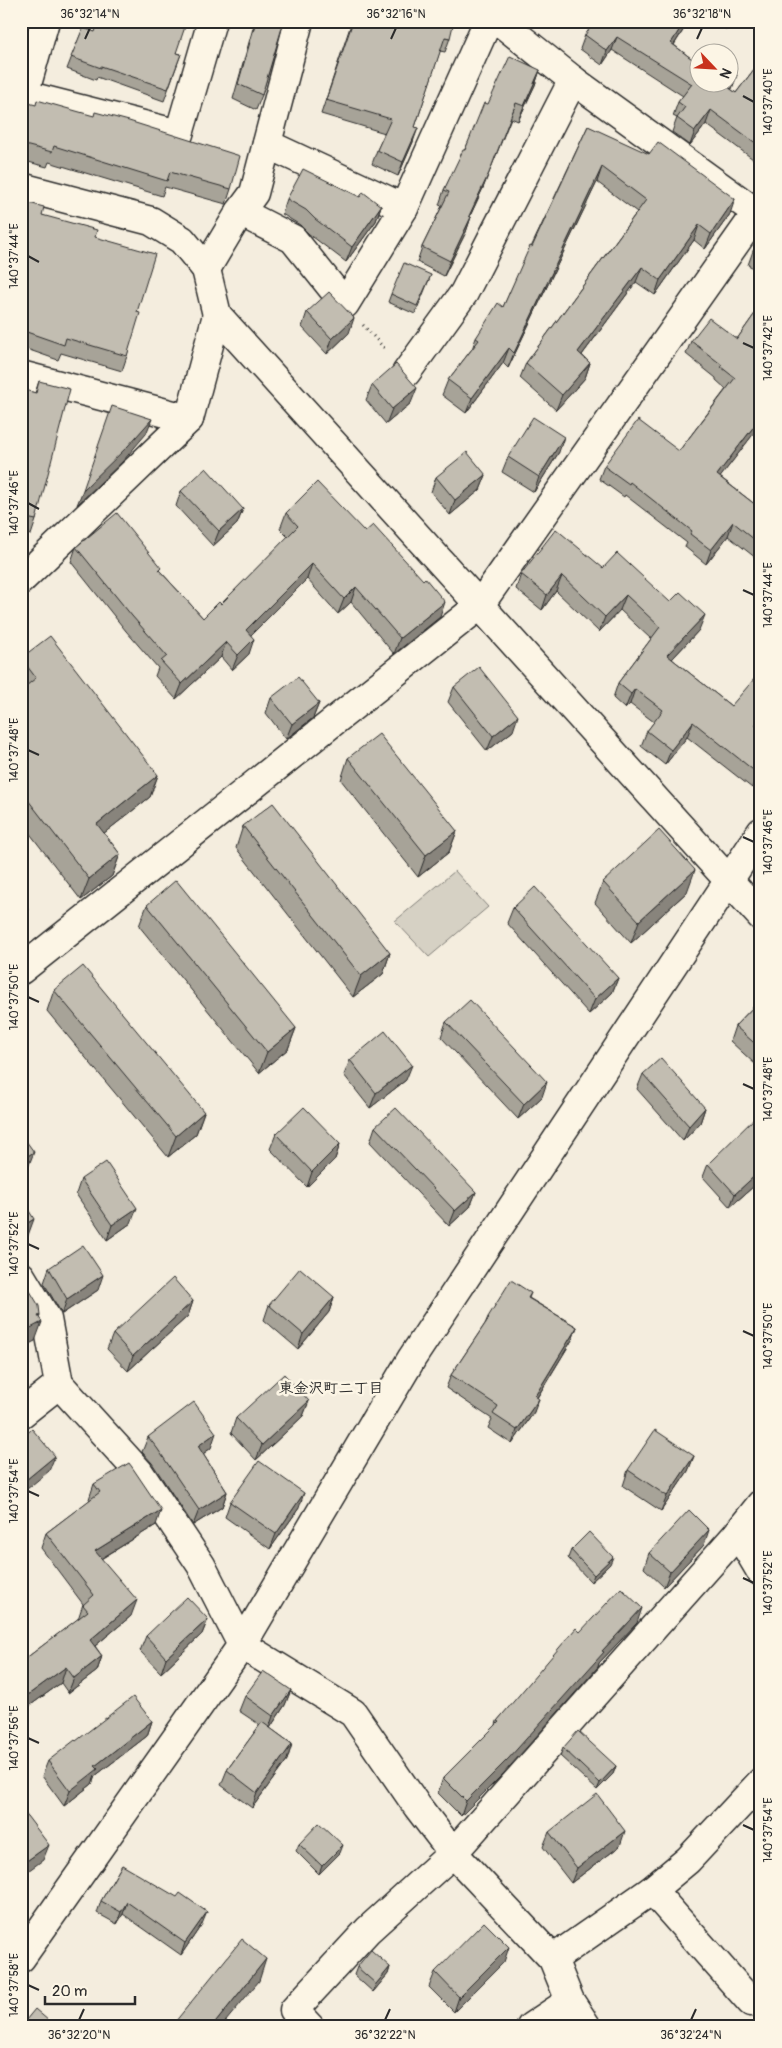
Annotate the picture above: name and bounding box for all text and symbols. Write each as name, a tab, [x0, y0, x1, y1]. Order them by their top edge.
text: 36°32'14"N	[60, 7, 120, 22]
text: 36°32'16"N	[366, 7, 426, 22]
text: 36°32'18"N	[673, 7, 731, 22]
north arrow	[690, 42, 740, 92]
text: N	[716, 65, 735, 81]
text: 140°37'40"E	[761, 69, 776, 135]
text: 140°37'44"E	[7, 223, 22, 289]
text: 140°37'42"E	[761, 315, 776, 381]
text: 140°37'46"E	[7, 470, 22, 536]
text: 140°37'44"E	[761, 562, 776, 628]
text: 140°37'48"E	[7, 718, 22, 782]
text: 140°37'46"E	[761, 809, 776, 875]
text: 140°37'50"E	[7, 964, 22, 1030]
text: 140°37'48"E	[761, 1057, 776, 1121]
text: 140°37'52"E	[7, 1212, 22, 1276]
text: 140°37'50"E	[761, 1303, 776, 1369]
district label: 東金沢町二丁目	[278, 1379, 384, 1398]
text: 140°37'54"E	[7, 1458, 22, 1524]
text: 140°37'52"E	[761, 1551, 776, 1615]
text: 140°37'56"E	[7, 1705, 22, 1771]
text: 140°37'54"E	[761, 1797, 776, 1863]
text: 140°37'58"E	[7, 1953, 22, 2017]
scale bar	[45, 1973, 135, 2005]
text: 20 m	[52, 1982, 87, 2001]
text: 36°32'20"N	[48, 2028, 110, 2043]
text: 36°32'22"N	[354, 2028, 416, 2043]
text: 36°32'24"N	[660, 2028, 722, 2043]

